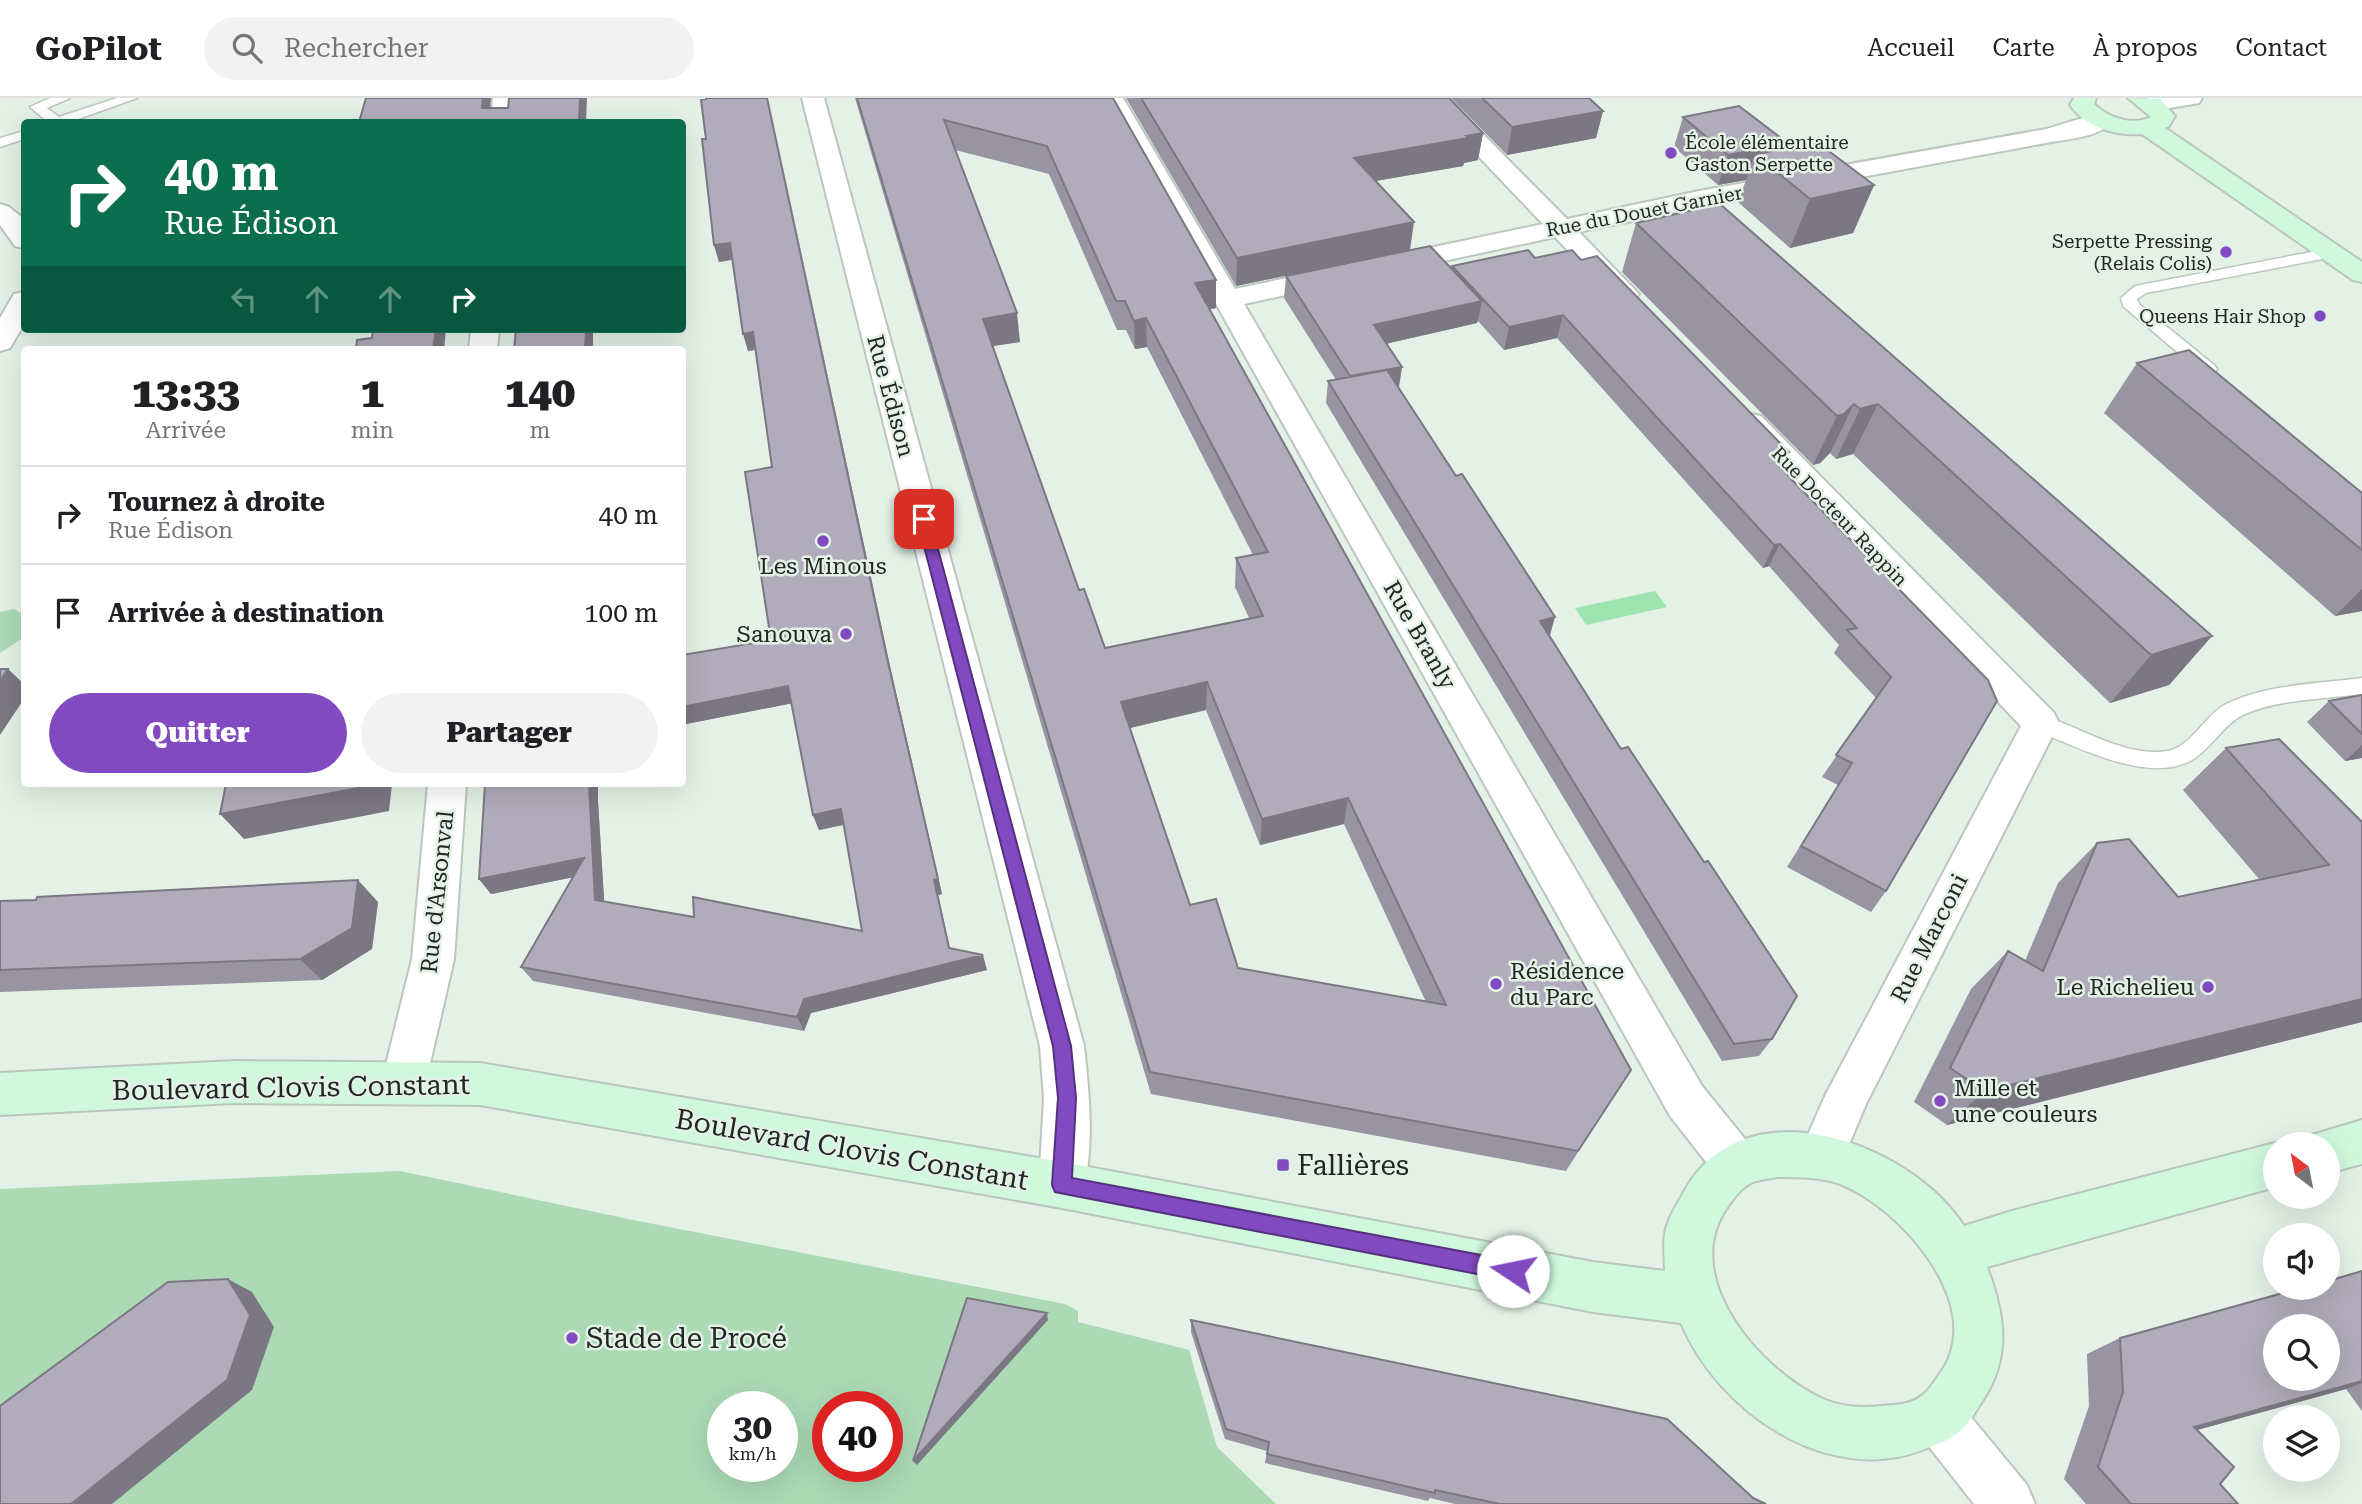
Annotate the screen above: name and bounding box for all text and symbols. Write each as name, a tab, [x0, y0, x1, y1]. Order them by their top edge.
search box	[204, 17, 694, 80]
text: GoPilot	[35, 29, 162, 68]
icon: search	[228, 29, 266, 67]
text: Rechercher	[284, 33, 428, 63]
text: Accueil	[1868, 34, 1954, 62]
text: Carte	[1992, 34, 2055, 62]
text: À propos	[2093, 34, 2197, 62]
text: Contact	[2235, 34, 2327, 62]
place label: École élémentaire Gaston Serpette	[1685, 131, 1849, 176]
text: 40 m	[164, 145, 279, 202]
marker: École élémentaire Gaston Serpette	[1663, 145, 1679, 161]
icon: right	[49, 147, 140, 238]
street label: Rue du Douet Garnier	[1544, 181, 1744, 242]
text: Rue Édison	[164, 204, 338, 242]
place label: Serpette Pressing (Relais Colis)	[2052, 230, 2212, 275]
marker: Serpette Pressing (Relais Colis)	[2218, 244, 2234, 260]
icon: left	[225, 280, 263, 318]
icon: ahead	[298, 280, 336, 318]
icon: ahead	[371, 280, 409, 318]
icon: right	[444, 280, 482, 318]
place label: Queens Hair Shop	[2139, 305, 2306, 328]
marker: Queens Hair Shop	[2312, 308, 2328, 324]
street label: Rue Édison	[861, 332, 920, 460]
text: 13:33	[132, 368, 240, 417]
text: 1	[360, 368, 384, 417]
text: 140	[505, 368, 575, 417]
text: Arrivée	[146, 417, 226, 444]
text: min	[351, 417, 394, 444]
text: m	[529, 417, 550, 444]
street label: Rue Docteur Rappin	[1767, 442, 1912, 591]
text: Tournez à droite	[108, 487, 325, 517]
pin	[894, 489, 954, 549]
icon: right	[49, 496, 87, 534]
text: 40 m	[599, 500, 658, 530]
icon: arrive	[905, 500, 943, 538]
text: Rue Édison	[108, 517, 233, 544]
marker: Les Minous	[815, 533, 831, 549]
place label: Les Minous	[759, 553, 887, 580]
street label: Rue Branly	[1378, 576, 1462, 695]
icon: arrive	[49, 594, 87, 632]
text: Arrivée à destination	[108, 598, 384, 628]
text: 100 m	[584, 598, 658, 628]
place label: Sanouva	[736, 621, 833, 648]
marker: Sanouva	[838, 626, 854, 642]
button: Quitter	[49, 693, 347, 773]
button: Partager	[361, 693, 658, 773]
street label: Rue d'Arsonval	[416, 809, 459, 975]
street label: Rue Marconi	[1885, 869, 1973, 1007]
place label: Résidence du Parc	[1510, 958, 1624, 1011]
place label: Le Richelieu	[2056, 974, 2194, 1001]
marker: Résidence du Parc	[1488, 976, 1504, 992]
marker: Le Richelieu	[2200, 979, 2216, 995]
street label: Boulevard Clovis Constant	[112, 1068, 470, 1107]
place label: Mille et une couleurs	[1954, 1075, 2098, 1128]
marker: Mille et une couleurs	[1932, 1093, 1948, 1109]
street label: Boulevard Clovis Constant	[673, 1102, 1031, 1197]
north arrow	[2263, 1132, 2340, 1209]
map controls	[2263, 1132, 2340, 1482]
place label: Fallières	[1297, 1149, 1409, 1182]
marker: Fallières	[1275, 1157, 1291, 1173]
button: sound	[2263, 1223, 2340, 1300]
position arrow	[1476, 1234, 1550, 1308]
button: search	[2263, 1314, 2340, 1391]
place label: Stade de Procé	[586, 1322, 787, 1355]
marker: Stade de Procé	[564, 1330, 580, 1346]
speed limit sign: 40	[812, 1391, 903, 1482]
button: layers	[2263, 1405, 2340, 1482]
text: 30	[733, 1407, 772, 1448]
text: km/h	[728, 1443, 777, 1464]

